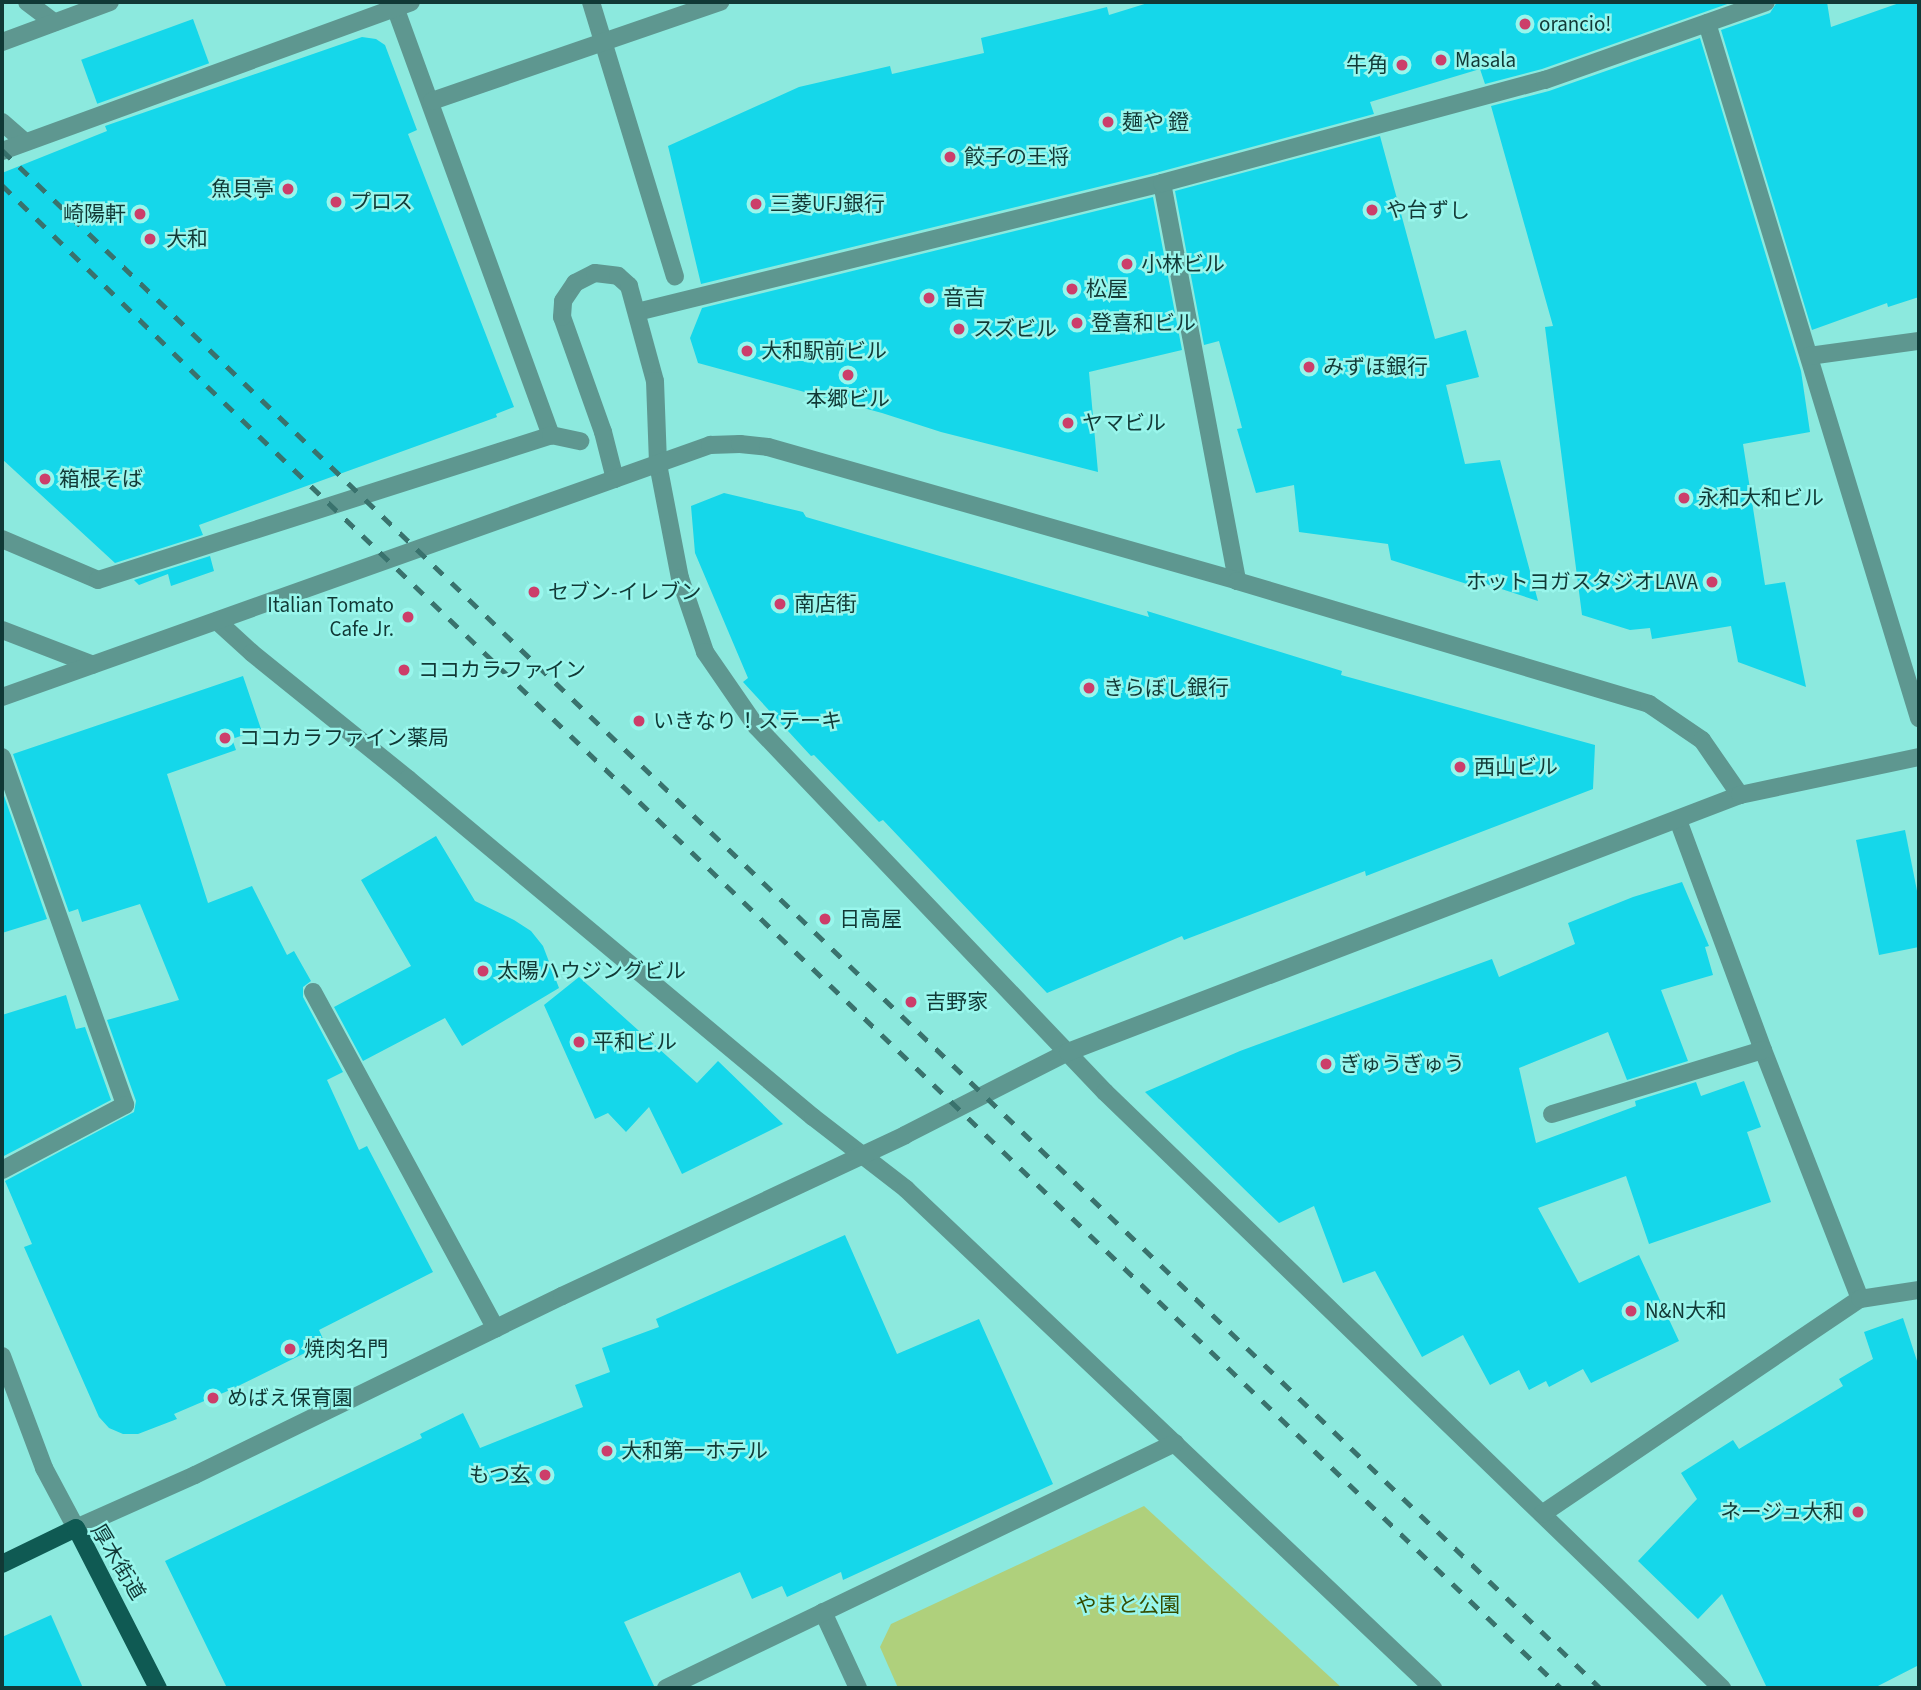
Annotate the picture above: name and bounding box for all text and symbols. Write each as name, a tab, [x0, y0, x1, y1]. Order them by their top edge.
place label: orancio!	[1539, 11, 1611, 37]
marker: orancio!	[1517, 16, 1533, 32]
place label: Masala	[1455, 47, 1516, 73]
place label: 牛角	[1346, 52, 1388, 78]
marker: Masala	[1433, 52, 1449, 68]
marker: 牛角	[1394, 57, 1410, 73]
place label: 麺や 鐙	[1122, 109, 1189, 135]
marker: 麺や 鐙	[1100, 114, 1116, 130]
place label: 餃子の王将	[964, 144, 1069, 170]
marker: 餃子の王将	[942, 149, 958, 165]
place label: 魚貝亭	[211, 176, 274, 202]
marker: 魚貝亭	[280, 181, 296, 197]
place label: プロス	[350, 189, 413, 215]
place label: 三菱UFJ銀行	[770, 191, 885, 217]
marker: プロス	[328, 194, 344, 210]
marker: 三菱UFJ銀行	[748, 196, 764, 212]
place label: や台ずし	[1386, 197, 1470, 223]
place label: 崎陽軒	[63, 201, 126, 227]
marker: や台ずし	[1364, 202, 1380, 218]
marker: 崎陽軒	[132, 206, 148, 222]
place label: 大和	[166, 226, 208, 252]
marker: 大和	[140, 229, 160, 249]
place label: 小林ビル	[1141, 251, 1225, 277]
marker: 小林ビル	[1119, 256, 1135, 272]
place label: 松屋	[1086, 276, 1128, 302]
marker: 松屋	[1064, 281, 1080, 297]
place label: 音吉	[943, 285, 985, 311]
marker: 音吉	[921, 290, 937, 306]
place label: 登喜和ビル	[1091, 310, 1196, 336]
marker: 登喜和ビル	[1069, 315, 1085, 331]
place label: スズビル	[973, 316, 1057, 342]
marker: スズビル	[951, 321, 967, 337]
place label: 大和駅前ビル	[761, 338, 887, 364]
marker: 大和駅前ビル	[739, 343, 755, 359]
place label: みずほ銀行	[1323, 354, 1428, 380]
marker: みずほ銀行	[1301, 359, 1317, 375]
marker: 本郷ビル	[840, 367, 856, 383]
place label: 本郷ビル	[806, 386, 890, 412]
place label: ヤマビル	[1082, 410, 1166, 436]
marker: ヤマビル	[1060, 415, 1076, 431]
place label: 箱根そば	[59, 466, 143, 492]
marker: 箱根そば	[37, 471, 53, 487]
place label: 永和大和ビル	[1698, 485, 1824, 511]
marker: 永和大和ビル	[1676, 490, 1692, 506]
place label: ホットヨガスタジオLAVA	[1466, 569, 1698, 595]
marker: ホットヨガスタジオLAVA	[1704, 574, 1720, 590]
place label: セブン-イレブン	[548, 579, 702, 605]
marker: セブン-イレブン	[526, 584, 542, 600]
place label: 南店街	[794, 591, 857, 617]
place label: Italian Tomato Cafe Jr.	[267, 592, 394, 642]
marker: 南店街	[772, 596, 788, 612]
marker: Italian Tomato Cafe Jr.	[400, 609, 416, 625]
place label: ココカラファイン	[418, 657, 586, 683]
marker: ココカラファイン	[396, 662, 412, 678]
place label: きらぼし銀行	[1103, 675, 1229, 701]
marker: きらぼし銀行	[1081, 680, 1097, 696]
place label: いきなり！ステーキ	[653, 708, 842, 734]
marker: いきなり！ステーキ	[631, 713, 647, 729]
place label: ココカラファイン薬局	[239, 725, 449, 751]
marker: ココカラファイン薬局	[217, 730, 233, 746]
place label: 西山ビル	[1474, 754, 1558, 780]
marker: 西山ビル	[1452, 759, 1468, 775]
place label: 日高屋	[839, 906, 902, 932]
marker: 日高屋	[817, 911, 833, 927]
place label: 太陽ハウジングビル	[497, 958, 686, 984]
marker: 太陽ハウジングビル	[475, 963, 491, 979]
place label: 吉野家	[925, 989, 988, 1015]
marker: 吉野家	[903, 994, 919, 1010]
place label: 平和ビル	[593, 1029, 677, 1055]
marker: 平和ビル	[571, 1034, 587, 1050]
place label: ぎゅうぎゅう	[1340, 1051, 1466, 1077]
marker: ぎゅうぎゅう	[1318, 1056, 1334, 1072]
place label: N&N大和	[1645, 1298, 1727, 1324]
marker: N&N大和	[1623, 1303, 1639, 1319]
place label: 焼肉名門	[304, 1336, 388, 1362]
marker: 焼肉名門	[282, 1341, 298, 1357]
place label: めばえ保育園	[227, 1385, 353, 1411]
marker: めばえ保育園	[205, 1390, 221, 1406]
place label: 大和第一ホテル	[621, 1438, 768, 1464]
marker: 大和第一ホテル	[599, 1443, 615, 1459]
place label: もつ玄	[468, 1462, 531, 1488]
marker: もつ玄	[537, 1467, 553, 1483]
place label: ネージュ大和	[1718, 1499, 1844, 1525]
marker: ネージュ大和	[1850, 1504, 1866, 1520]
street label: 厚木街道	[86, 1520, 150, 1604]
park label: やまと公園	[1076, 1592, 1180, 1618]

